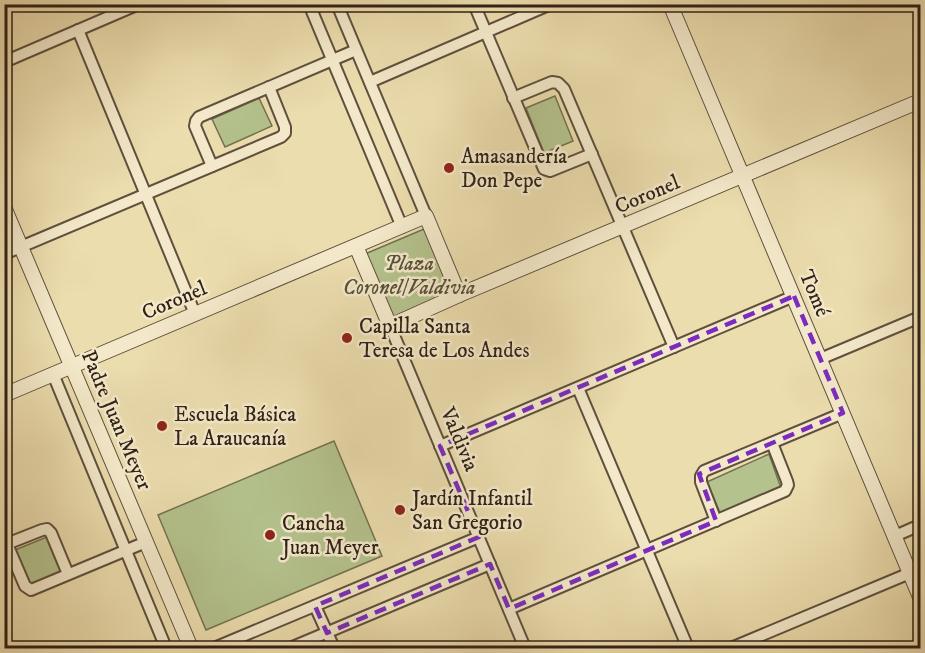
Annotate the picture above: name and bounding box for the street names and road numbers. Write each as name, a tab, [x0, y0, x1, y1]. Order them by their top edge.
street label: Coronel	[611, 169, 684, 220]
street label: Tomé	[793, 266, 836, 321]
street label: Coronel	[138, 275, 211, 326]
street label: Padre Juan Meyer	[75, 347, 157, 494]
street label: Valdivia	[434, 403, 484, 475]

